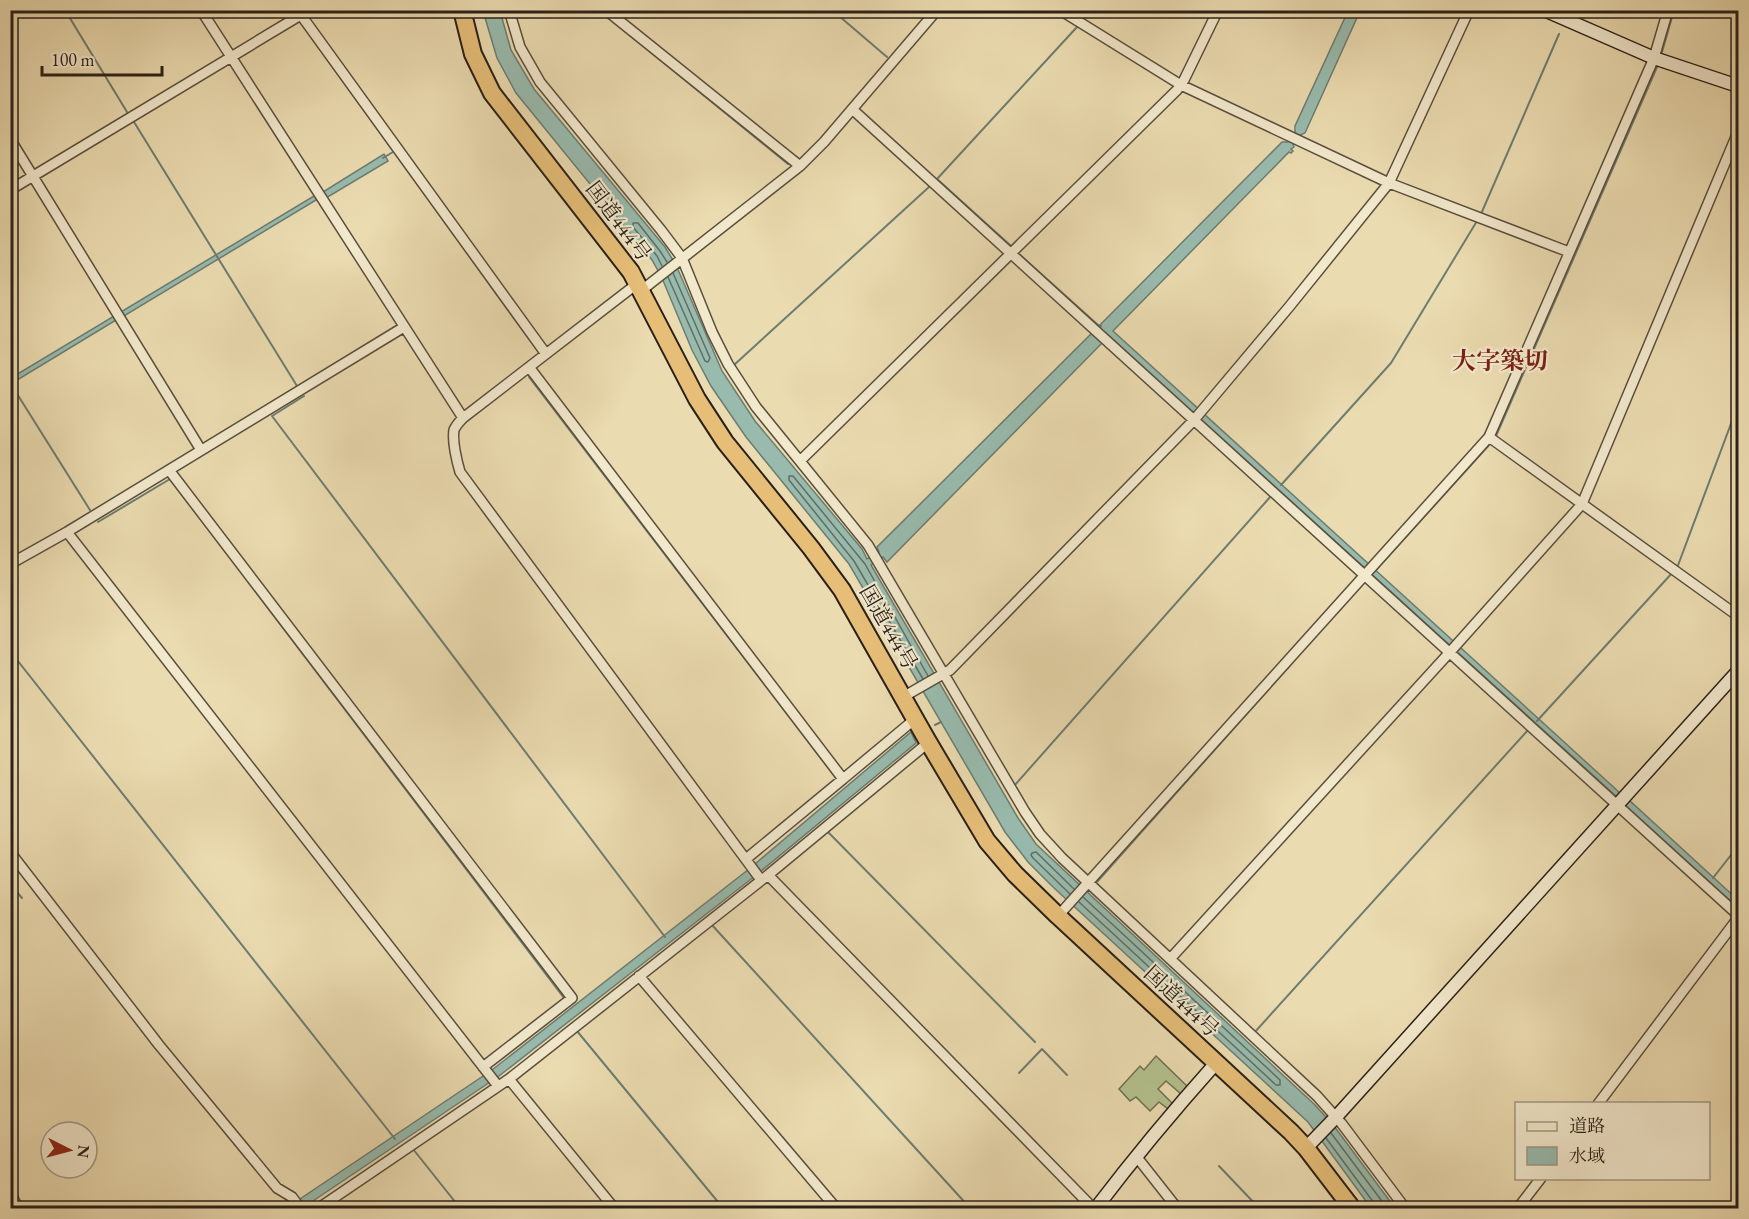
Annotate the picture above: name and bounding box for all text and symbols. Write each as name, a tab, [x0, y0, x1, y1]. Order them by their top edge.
scale bar	[42, 39, 162, 77]
text: 100 m	[51, 48, 95, 71]
street label: 国道444号	[580, 176, 658, 266]
district label: 大字築切	[1452, 345, 1548, 376]
street label: 国道444号	[854, 580, 924, 674]
street label: 国道444号	[1139, 959, 1225, 1043]
legend	[1515, 1102, 1710, 1180]
text: 道路	[1569, 1114, 1605, 1137]
north arrow	[39, 1120, 99, 1180]
text: N	[72, 1144, 95, 1159]
text: 水域	[1569, 1144, 1605, 1167]

